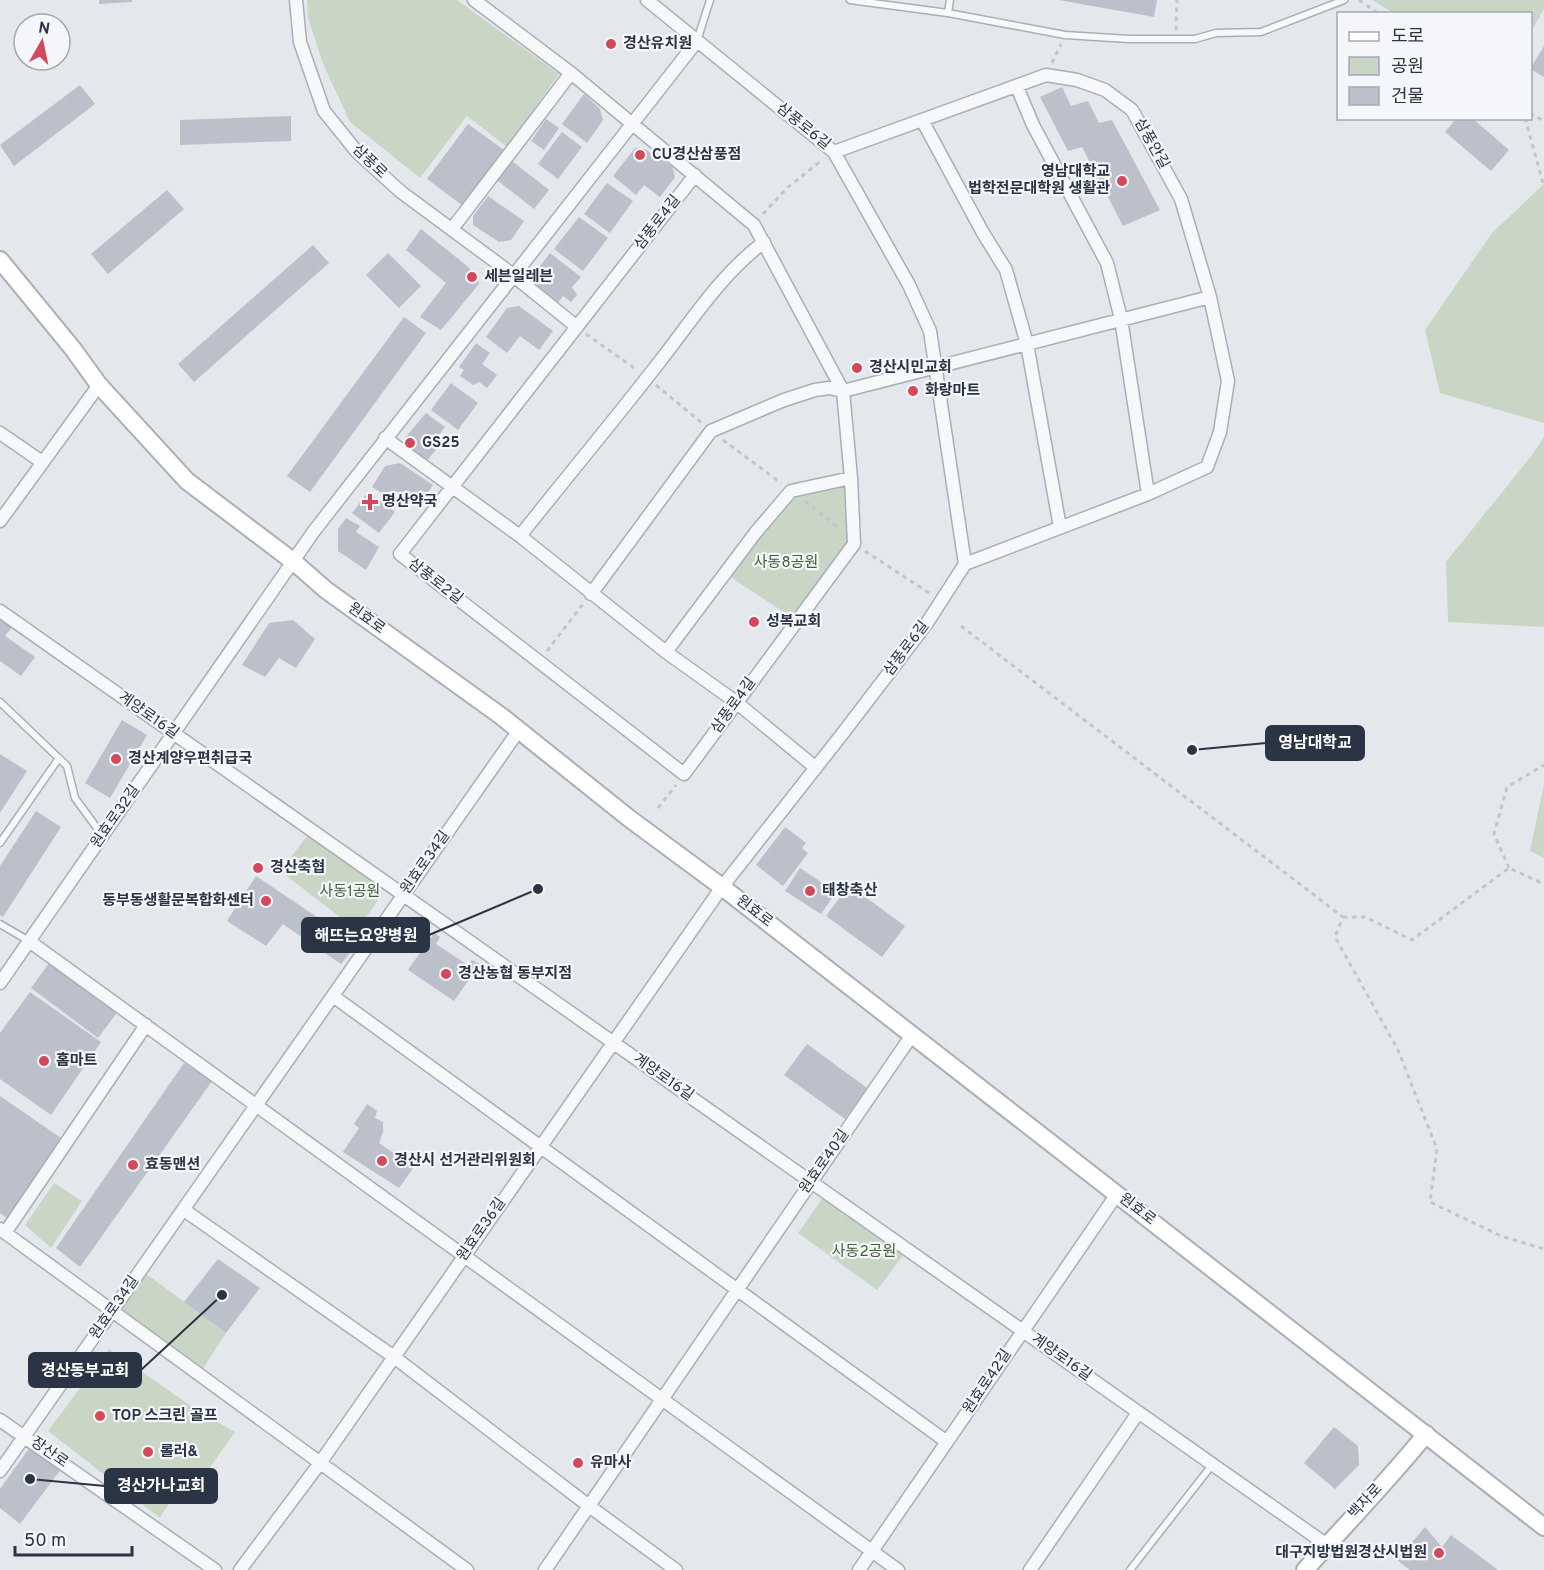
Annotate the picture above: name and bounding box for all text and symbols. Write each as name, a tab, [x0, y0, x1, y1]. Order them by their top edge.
north arrow	[12, 12, 72, 72]
legend	[1337, 12, 1532, 120]
text: N	[37, 18, 51, 40]
text: 도로	[1391, 26, 1424, 49]
place label: 경산유치원	[623, 35, 692, 54]
marker: 경산유치원	[604, 37, 618, 51]
text: 공원	[1391, 56, 1424, 79]
text: 건물	[1391, 86, 1424, 109]
street label: 삼풍로6길	[772, 99, 834, 155]
street label: 삼풍안길	[1129, 115, 1173, 173]
street label: 삼풍로	[348, 141, 390, 183]
place label: CU경산삼풍점	[652, 146, 741, 165]
marker: CU경산삼풍점	[633, 148, 647, 162]
place label: 영남대학교 법학전문대학원 생활관	[968, 162, 1110, 199]
marker: 영남대학교 법학전문대학원 생활관	[1115, 174, 1129, 188]
street label: 삼풍로4길	[631, 192, 685, 254]
place label: 세븐일레븐	[484, 268, 553, 287]
marker: 세븐일레븐	[465, 270, 479, 284]
place label: 경산시민교회	[869, 359, 952, 378]
marker: 경산시민교회	[850, 361, 864, 375]
place label: 화랑마트	[925, 382, 980, 401]
marker: 화랑마트	[906, 384, 920, 398]
place label: GS25	[422, 434, 460, 453]
marker: GS25	[403, 436, 417, 450]
place label: 명산약국	[382, 493, 437, 512]
marker: 명산약국	[363, 495, 377, 509]
park label: 사동8공원	[754, 554, 818, 573]
street label: 삼풍로2길	[404, 555, 466, 609]
street label: 원효로	[344, 599, 388, 639]
place label: 성복교회	[766, 613, 821, 632]
marker: 성복교회	[747, 615, 761, 629]
street label: 삼풍로6길	[880, 618, 934, 680]
street label: 삼풍로4길	[707, 674, 761, 738]
street label: 계양로16길	[114, 688, 182, 744]
callout: 영남대학교	[1266, 726, 1364, 760]
text: 영남대학교	[1278, 733, 1352, 754]
place label: 경산계양우편취급국	[128, 749, 252, 769]
marker: 경산계양우편취급국	[109, 752, 123, 766]
street label: 원효로32길	[87, 782, 145, 852]
street label: 원효로34길	[397, 827, 455, 899]
place label: 경산축협	[270, 859, 325, 878]
marker: 경산축협	[251, 861, 265, 875]
place label: 태창축산	[822, 882, 877, 901]
park label: 사동1공원	[320, 883, 380, 902]
marker: 태창축산	[803, 884, 817, 898]
place label: 동부동생활문복합화센터	[102, 891, 254, 911]
street label: 원효로	[732, 892, 776, 932]
marker: 동부동생활문복합화센터	[259, 894, 273, 908]
callout: 해뜨는요양병원	[302, 918, 429, 952]
text: 해뜨는요양병원	[314, 927, 418, 947]
place label: 경산농협 동부지점	[458, 965, 572, 984]
marker: 경산농협 동부지점	[439, 967, 453, 981]
street label: 계양로16길	[629, 1050, 697, 1106]
place label: 홈마트	[56, 1052, 98, 1071]
marker: 홈마트	[37, 1054, 51, 1068]
street label: 원효로40길	[796, 1126, 854, 1198]
place label: 경산시 선거관리위원회	[394, 1152, 536, 1171]
marker: 경산시 선거관리위원회	[375, 1154, 389, 1168]
place label: 효동맨션	[145, 1156, 200, 1175]
marker: 효동맨션	[126, 1158, 140, 1172]
street label: 원효로	[1115, 1190, 1159, 1230]
street label: 원효로36길	[453, 1195, 511, 1265]
park label: 사동2공원	[832, 1243, 896, 1262]
street label: 원효로34길	[86, 1272, 144, 1344]
street label: 계양로16길	[1027, 1330, 1095, 1386]
street label: 원효로42길	[960, 1346, 1016, 1418]
callout: 경산동부교회	[29, 1353, 141, 1387]
text: 경산동부교회	[41, 1362, 129, 1382]
place label: TOP 스크린 골프	[112, 1407, 218, 1426]
marker: TOP 스크린 골프	[93, 1409, 107, 1423]
street label: 장산로	[27, 1433, 71, 1473]
place label: 롤러&	[160, 1443, 199, 1462]
marker: 롤러&	[141, 1445, 155, 1459]
place label: 유마사	[590, 1454, 632, 1473]
marker: 유마사	[571, 1456, 585, 1470]
callout: 경산가나교회	[105, 1469, 217, 1503]
text: 경산가나교회	[117, 1477, 205, 1497]
street label: 백자로	[1345, 1480, 1387, 1524]
scale bar	[15, 1519, 132, 1557]
text: 50 m	[24, 1530, 66, 1553]
place label: 대구지방법원경산시법원	[1275, 1544, 1427, 1563]
marker: 대구지방법원경산시법원	[1432, 1546, 1446, 1560]

